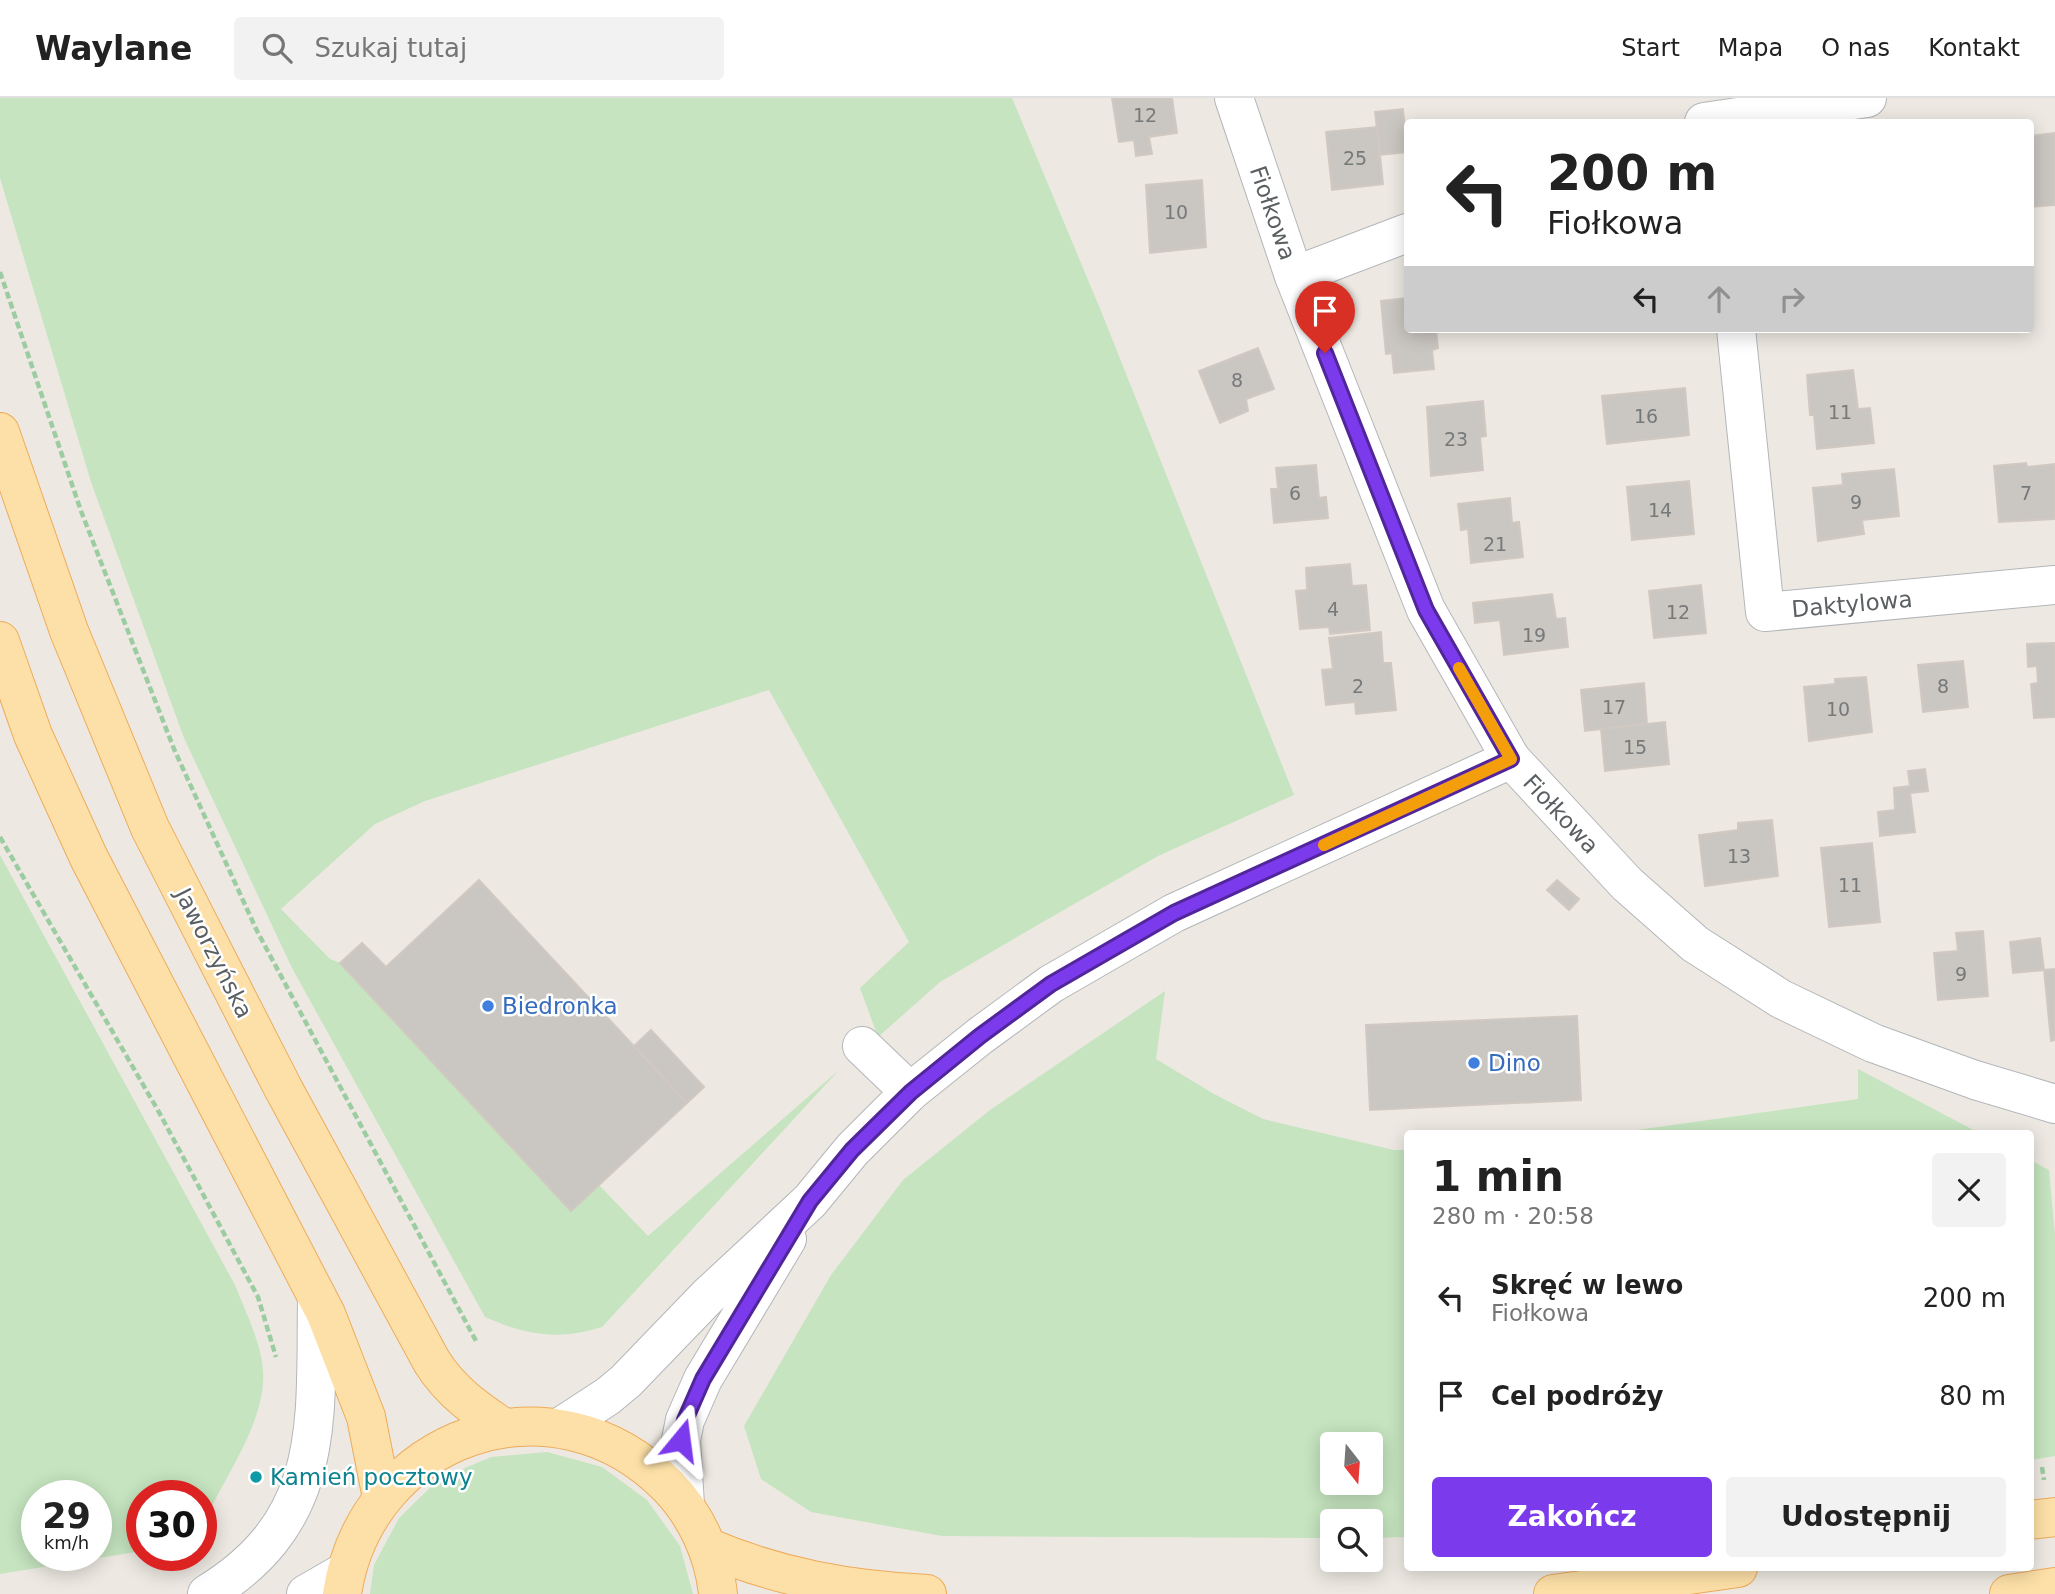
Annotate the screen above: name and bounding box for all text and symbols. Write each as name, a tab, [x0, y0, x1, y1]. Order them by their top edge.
search box	[234, 17, 724, 80]
text: Waylane	[35, 29, 192, 68]
icon: search	[258, 29, 296, 67]
text: Szukaj tutaj	[314, 33, 467, 63]
text: Start	[1621, 34, 1680, 62]
text: Mapa	[1718, 34, 1783, 62]
text: O nas	[1821, 34, 1890, 62]
text: Kontakt	[1928, 34, 2020, 62]
house number: 12	[1133, 104, 1157, 126]
text: 200 m	[1547, 145, 1717, 202]
house number: 25	[1343, 147, 1367, 169]
icon: left	[1432, 147, 1523, 238]
street label: Fiołkowa	[1245, 162, 1301, 264]
house number: 10	[1164, 201, 1188, 223]
text: Fiołkowa	[1547, 204, 1683, 242]
icon: left	[1627, 280, 1665, 318]
icon: ahead	[1700, 280, 1738, 318]
icon: right	[1773, 280, 1811, 318]
pin	[1295, 281, 1355, 353]
icon: arrive	[1306, 292, 1344, 330]
house number: 8	[1231, 369, 1243, 391]
house number: 11	[1828, 401, 1852, 423]
house number: 16	[1634, 405, 1658, 427]
house number: 23	[1444, 428, 1468, 450]
house number: 6	[1289, 482, 1301, 504]
house number: 7	[2020, 482, 2032, 504]
house number: 9	[1850, 491, 1862, 513]
house number: 14	[1648, 499, 1672, 521]
house number: 21	[1483, 533, 1507, 555]
street label: Daktylowa	[1791, 586, 1913, 622]
house number: 4	[1327, 598, 1339, 620]
house number: 12	[1666, 601, 1690, 623]
house number: 19	[1522, 624, 1546, 646]
house number: 2	[1352, 675, 1364, 697]
house number: 8	[1937, 675, 1949, 697]
house number: 17	[1602, 696, 1626, 718]
house number: 10	[1826, 698, 1850, 720]
house number: 15	[1623, 736, 1647, 758]
street label: Fiołkowa	[1518, 769, 1604, 859]
house number: 13	[1727, 845, 1751, 867]
house number: 11	[1838, 874, 1862, 896]
street label: Jaworzyńska	[169, 882, 258, 1022]
house number: 9	[1955, 963, 1967, 985]
place label: Biedronka	[502, 993, 618, 1019]
marker: Biedronka	[480, 998, 496, 1014]
place label: Dino	[1488, 1050, 1541, 1076]
marker: Dino	[1466, 1055, 1482, 1071]
text: 1 min	[1432, 1152, 1564, 1201]
button: close	[1932, 1153, 2006, 1227]
text: 280 m · 20:58	[1432, 1203, 1594, 1229]
text: Skręć w lewo	[1491, 1270, 1683, 1300]
icon: left	[1432, 1279, 1470, 1317]
text: 200 m	[1923, 1283, 2006, 1313]
text: Fiołkowa	[1491, 1300, 1589, 1326]
icon: arrive	[1432, 1377, 1470, 1415]
text: Cel podróży	[1491, 1381, 1664, 1411]
text: 80 m	[1939, 1381, 2006, 1411]
position arrow	[644, 1403, 718, 1477]
north arrow	[1320, 1432, 1382, 1494]
map controls	[1320, 1432, 1383, 1572]
place label: Kamień pocztowy	[270, 1464, 473, 1490]
marker: Kamień pocztowy	[248, 1469, 264, 1485]
button: Zakończ	[1432, 1477, 1712, 1557]
button: Udostępnij	[1726, 1477, 2006, 1557]
speed limit sign: 30	[126, 1480, 217, 1571]
text: 29	[42, 1496, 91, 1536]
button: search	[1320, 1509, 1383, 1572]
text: km/h	[44, 1532, 89, 1553]

